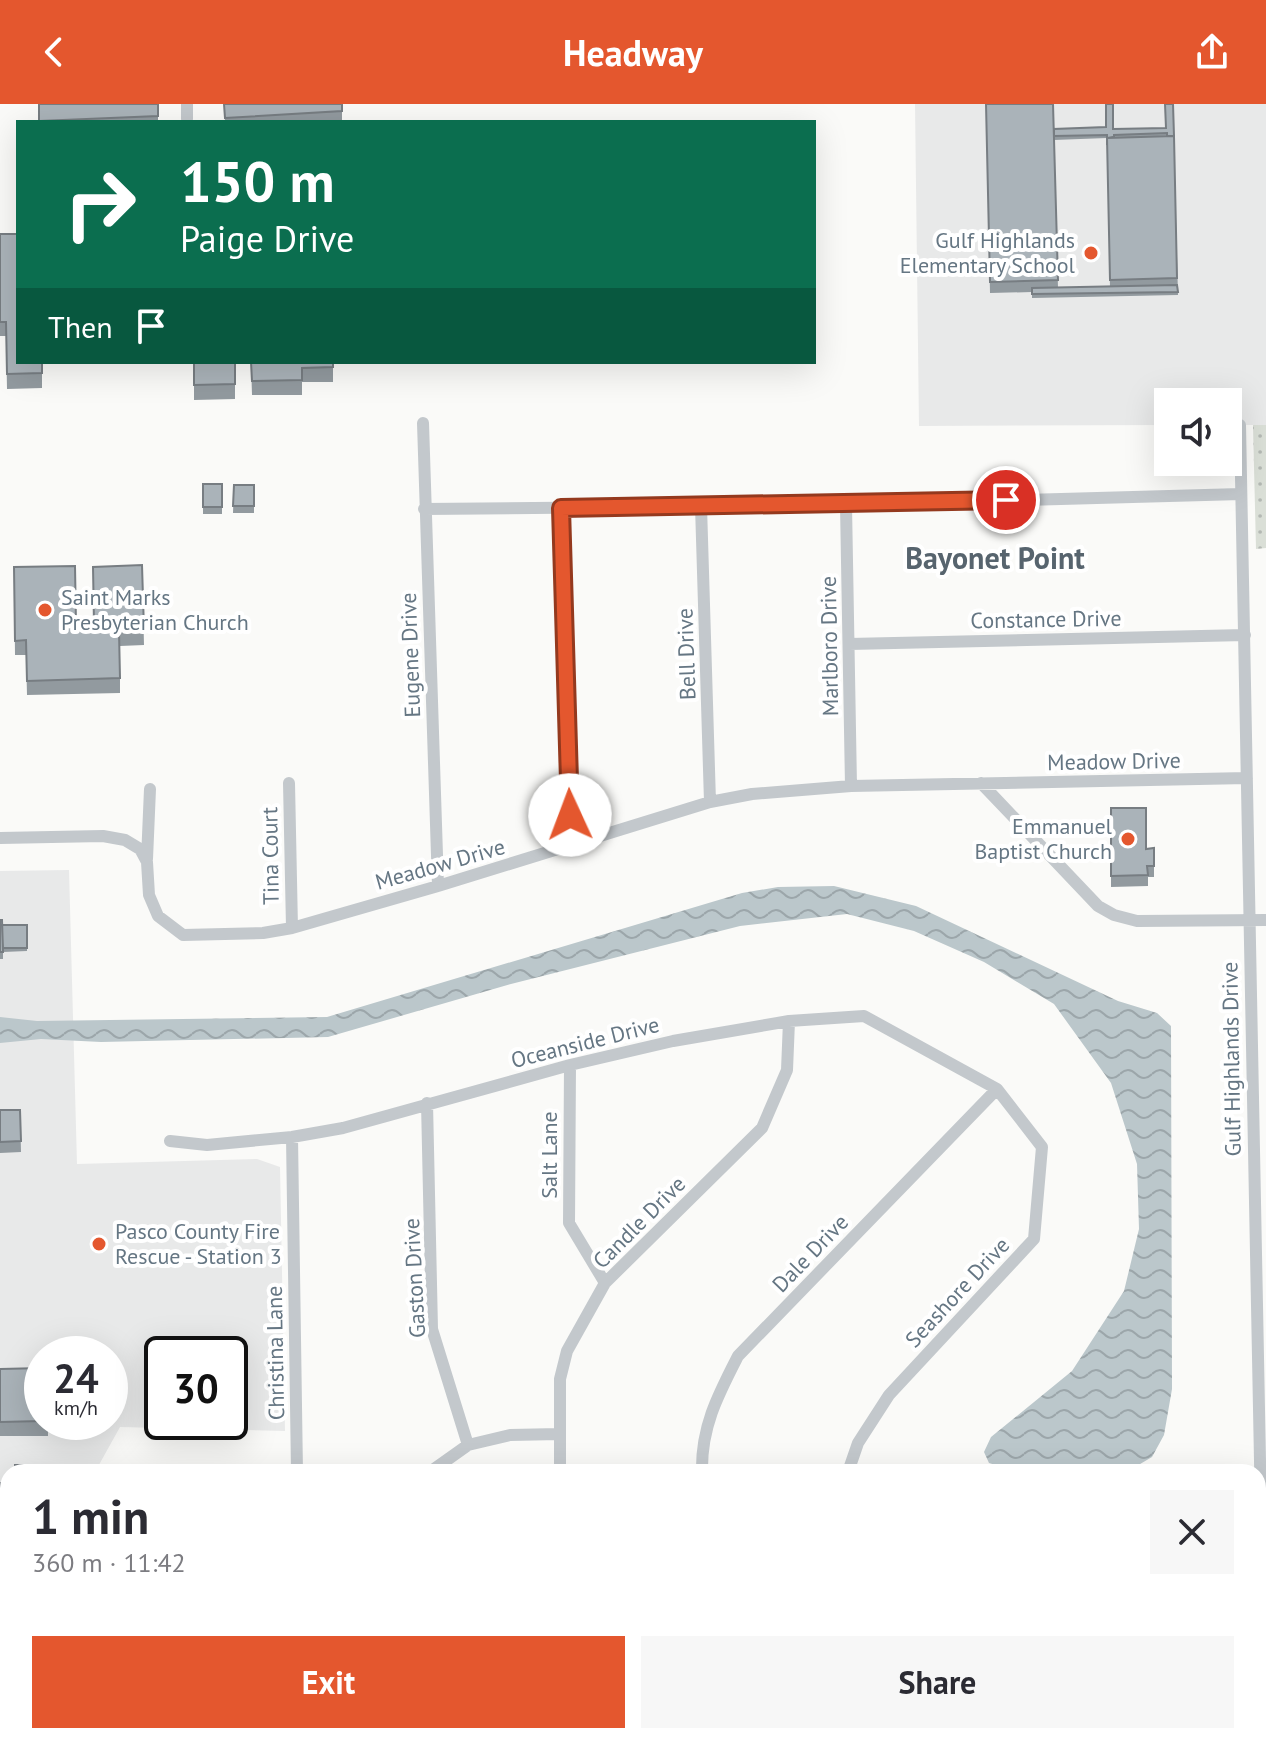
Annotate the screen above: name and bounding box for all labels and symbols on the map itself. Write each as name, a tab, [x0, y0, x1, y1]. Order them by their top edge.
place label: Gulf Highlands Elementary School	[900, 226, 1076, 279]
marker: Gulf Highlands Elementary School	[1082, 244, 1100, 262]
pin	[972, 466, 1040, 534]
district label: Bayonet Point	[905, 538, 1085, 577]
street label: Marlboro Drive	[814, 576, 844, 716]
place label: Saint Marks Presbyterian Church	[61, 583, 249, 636]
street label: Eugene Drive	[394, 592, 426, 718]
marker: Saint Marks Presbyterian Church	[36, 601, 54, 619]
street label: Constance Drive	[970, 604, 1122, 634]
street label: Bell Drive	[670, 608, 702, 700]
street label: Meadow Drive	[1047, 746, 1181, 776]
position arrow	[528, 773, 612, 857]
street label: Tina Court	[255, 806, 285, 905]
place label: Emmanuel Baptist Church	[974, 812, 1113, 865]
marker: Emmanuel Baptist Church	[1119, 830, 1137, 848]
street label: Meadow Drive	[372, 832, 508, 896]
street label: Gulf Highlands Drive	[1215, 961, 1247, 1157]
street label: Oceanside Drive	[508, 1010, 662, 1074]
street label: Salt Lane	[535, 1111, 563, 1199]
street label: Candle Drive	[587, 1170, 691, 1274]
street label: Dale Drive	[766, 1208, 854, 1298]
place label: Pasco County Fire Rescue - Station 3	[115, 1217, 282, 1270]
street label: Gaston Drive	[397, 1217, 431, 1339]
street label: Seashore Drive	[899, 1231, 1015, 1353]
marker: Pasco County Fire Rescue - Station 3	[90, 1235, 108, 1253]
street label: Christina Lane	[260, 1286, 290, 1420]
speed limit sign: 30	[144, 1336, 248, 1440]

